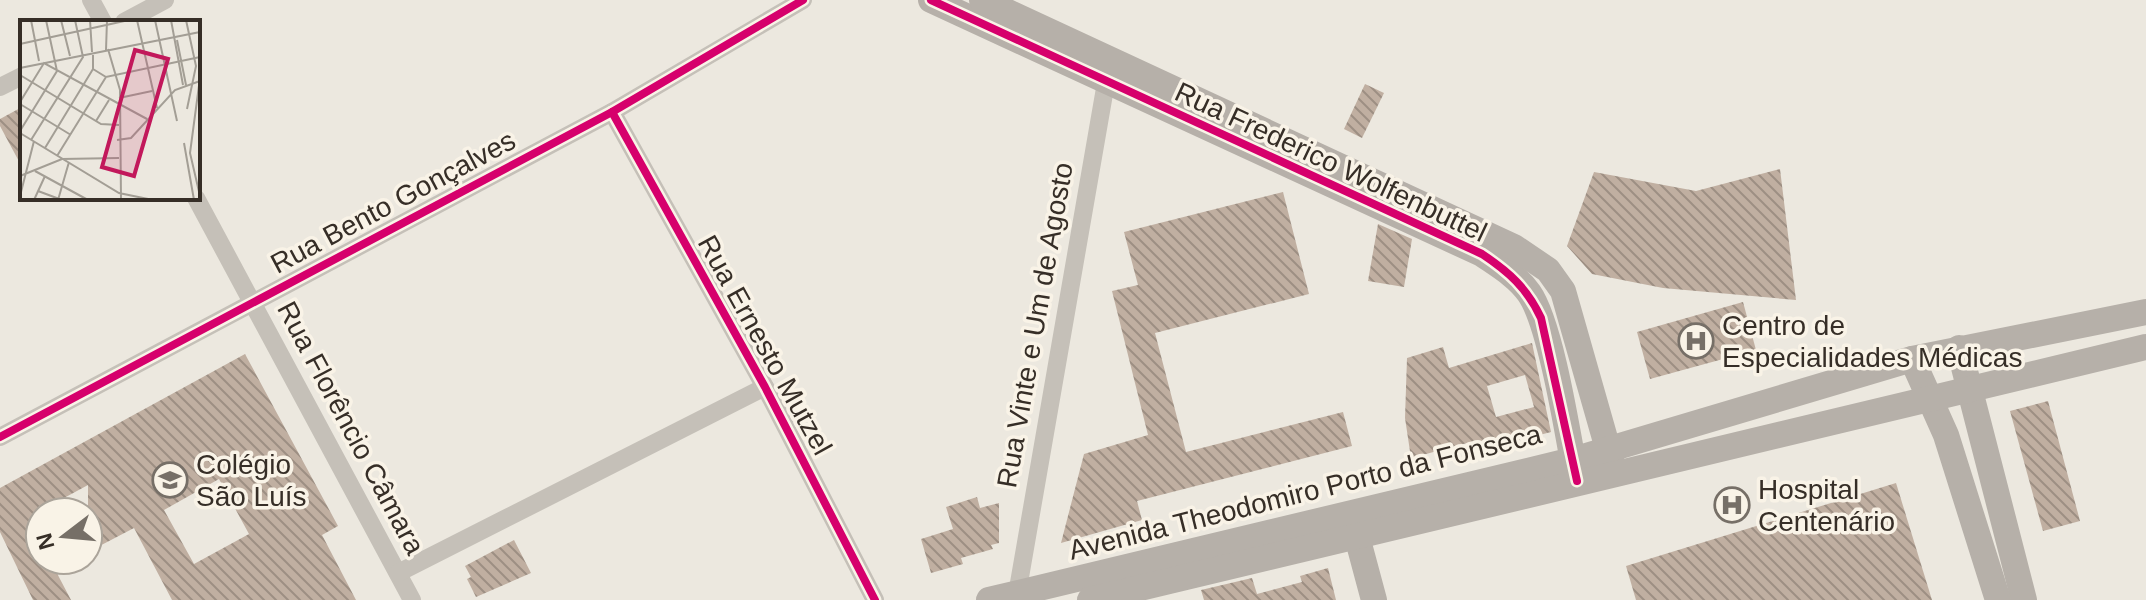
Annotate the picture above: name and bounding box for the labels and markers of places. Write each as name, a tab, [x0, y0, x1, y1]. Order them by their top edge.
place label: Centro de Especialidades Médicas	[1722, 310, 2022, 373]
hospital icon: Centro de Especialidades Médicas	[1677, 322, 1715, 360]
place label: Colégio São Luís	[196, 449, 307, 512]
school or university icon: Colégio São Luís	[151, 461, 189, 499]
place label: Hospital Centenário	[1758, 474, 1895, 537]
hospital icon: Hospital Centenário	[1713, 486, 1751, 524]

